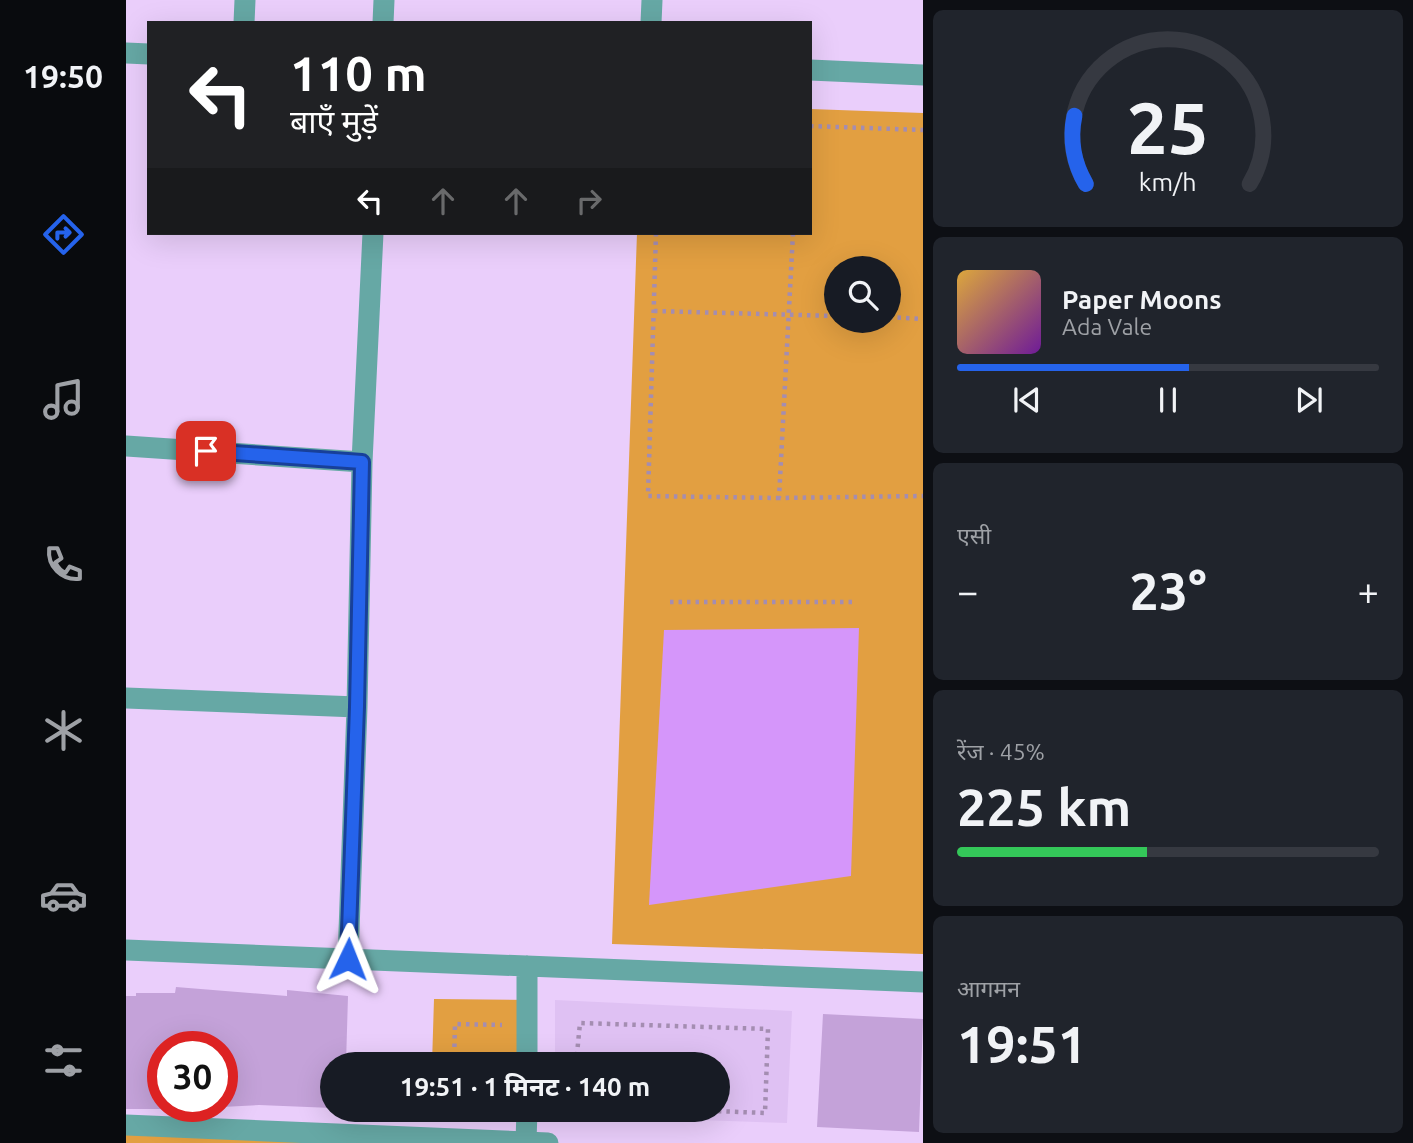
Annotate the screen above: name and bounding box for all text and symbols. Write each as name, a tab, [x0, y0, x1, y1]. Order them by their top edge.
text: 110 m	[290, 45, 427, 100]
icon: left	[175, 49, 266, 140]
text: 19:50	[23, 58, 103, 94]
text: 25	[1127, 87, 1209, 169]
text: बाएँ मुड़ें	[290, 103, 378, 139]
text: km/h	[1139, 168, 1197, 196]
icon: left	[351, 182, 389, 220]
icon: ahead	[424, 182, 462, 220]
icon: ahead	[497, 182, 535, 220]
icon: right	[570, 182, 608, 220]
icon: directions	[39, 210, 88, 259]
map controls	[824, 256, 901, 333]
button: search	[824, 256, 901, 333]
text: Paper Moons	[1062, 285, 1221, 314]
text: Ada Vale	[1062, 314, 1152, 339]
icon: music	[39, 375, 88, 424]
icon: previous	[1008, 381, 1046, 419]
icon: pause	[1149, 381, 1187, 419]
icon: next	[1290, 381, 1328, 419]
pin	[176, 421, 236, 481]
icon: arrive	[187, 432, 225, 470]
text: एसी	[957, 523, 991, 548]
icon: phone	[39, 540, 88, 589]
text: 23°	[1129, 562, 1207, 620]
text: −	[957, 570, 978, 612]
text: +	[1358, 570, 1379, 612]
icon: climate	[39, 706, 88, 755]
text: रेंज · 45%	[957, 739, 1045, 764]
text: 225 km	[957, 778, 1131, 836]
icon: car	[39, 871, 88, 920]
position arrow	[311, 922, 385, 996]
text: आगमन	[957, 976, 1020, 1001]
text: 19:51	[957, 1015, 1087, 1073]
speed limit sign: 30	[147, 1031, 238, 1122]
icon: filters	[39, 1036, 88, 1085]
text: 19:51 · 1 मिनट · 140 m	[400, 1072, 650, 1101]

